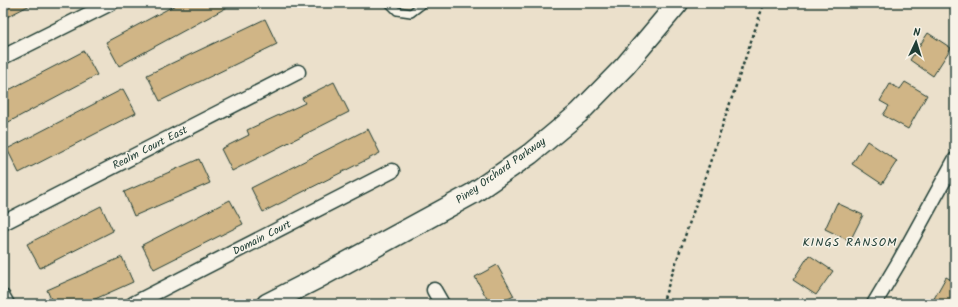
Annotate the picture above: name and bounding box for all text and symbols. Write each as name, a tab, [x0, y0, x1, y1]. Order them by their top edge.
north arrow	[896, 22, 936, 62]
text: N	[913, 24, 921, 42]
street label: Realm Court East	[109, 121, 191, 175]
street label: Piney Orchard Parkway	[452, 133, 550, 209]
street label: Domain Court	[230, 215, 295, 260]
district label: KINGS RANSOM	[802, 233, 898, 252]

